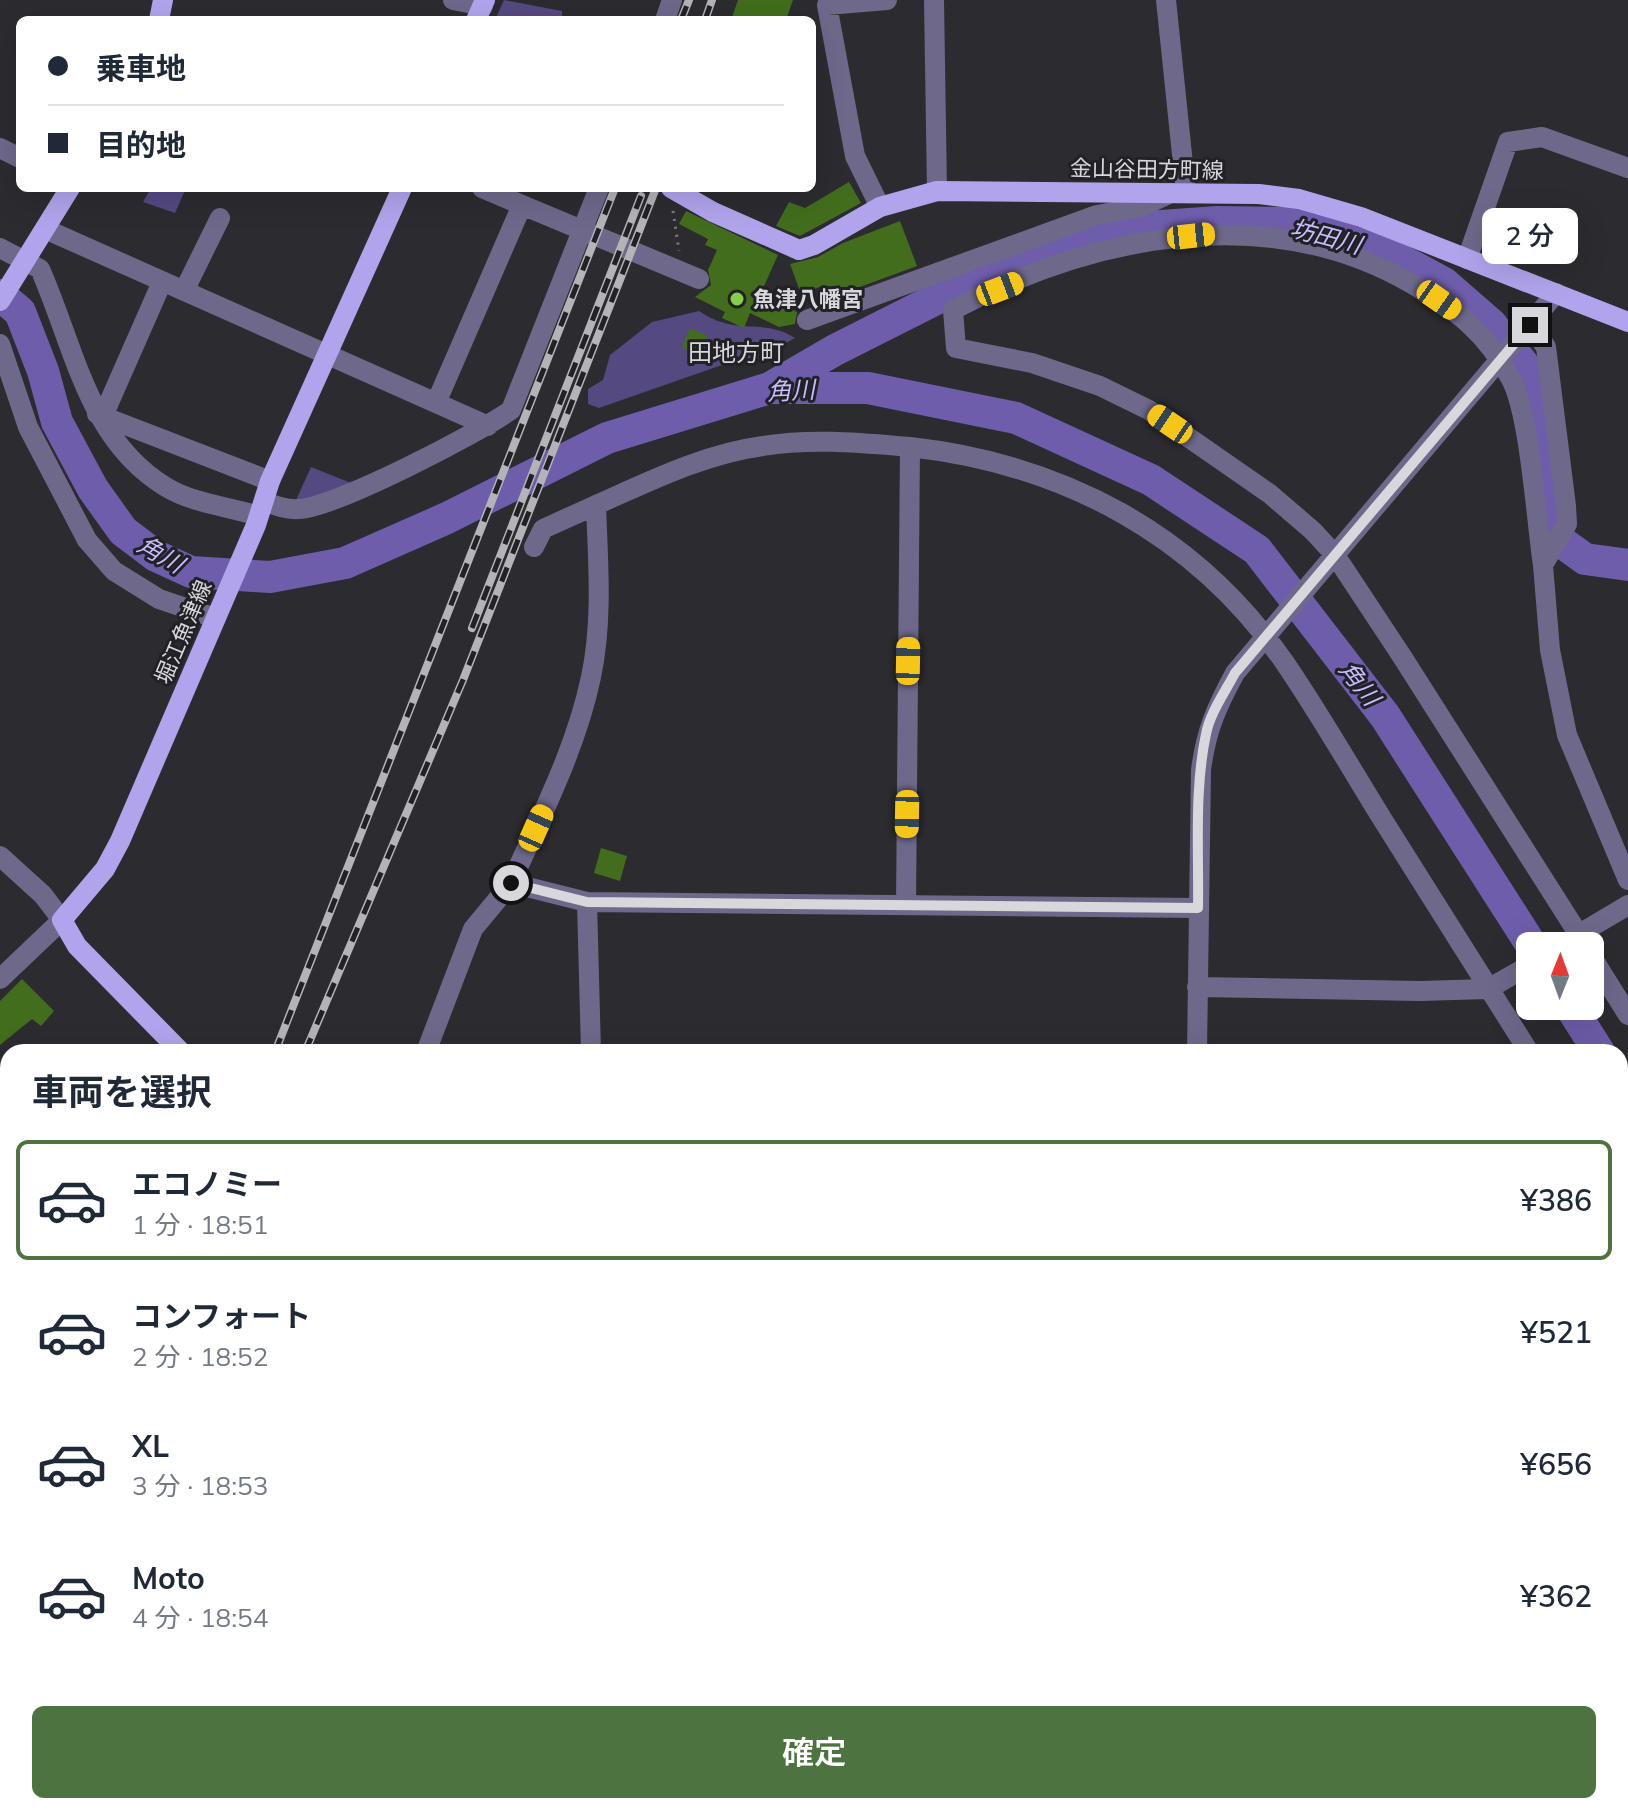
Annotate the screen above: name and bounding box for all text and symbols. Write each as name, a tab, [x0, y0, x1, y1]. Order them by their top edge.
text: 乗車地	[96, 49, 186, 87]
text: 目的地	[96, 126, 186, 164]
street label: 金山谷田方町線	[1070, 154, 1224, 184]
callout: 2 分	[1482, 209, 1578, 265]
water label: 坊田川	[1287, 212, 1368, 261]
text: 2 分	[1506, 219, 1554, 252]
car	[1166, 222, 1216, 250]
car	[973, 269, 1027, 309]
car	[1412, 276, 1466, 324]
place label: 魚津八幡宮	[753, 285, 863, 313]
marker: 魚津八幡宮	[728, 290, 746, 308]
route end	[1512, 307, 1548, 343]
district label: 田地方町	[688, 337, 784, 367]
water label: 角川	[766, 374, 819, 406]
car	[1143, 401, 1197, 447]
water label: 角川	[133, 529, 192, 580]
street label: 堀江魚津線	[149, 576, 217, 688]
car	[896, 637, 920, 685]
water label: 角川	[1333, 655, 1388, 714]
car	[895, 790, 919, 838]
car	[515, 801, 557, 855]
route start	[493, 865, 529, 901]
north arrow	[1516, 932, 1604, 1020]
map controls	[1516, 932, 1604, 1020]
text: 車両を選択	[32, 1069, 212, 1114]
icon: car	[36, 1164, 108, 1236]
text: エコノミー	[132, 1165, 282, 1203]
text: ¥386	[1520, 1181, 1592, 1219]
text: 1 分 · 18:51	[132, 1208, 268, 1241]
icon: car	[36, 1296, 108, 1368]
text: コンフォート	[132, 1297, 311, 1335]
text: ¥521	[1520, 1313, 1592, 1351]
text: 2 分 · 18:52	[132, 1340, 268, 1373]
text: XL	[132, 1427, 169, 1465]
icon: car	[36, 1428, 108, 1500]
text: ¥656	[1520, 1445, 1592, 1483]
text: 3 分 · 18:53	[132, 1469, 268, 1502]
text: Moto	[132, 1559, 205, 1597]
icon: car	[36, 1560, 108, 1632]
text: ¥362	[1520, 1577, 1592, 1615]
text: 4 分 · 18:54	[132, 1601, 268, 1634]
button: 確定	[32, 1706, 1596, 1798]

